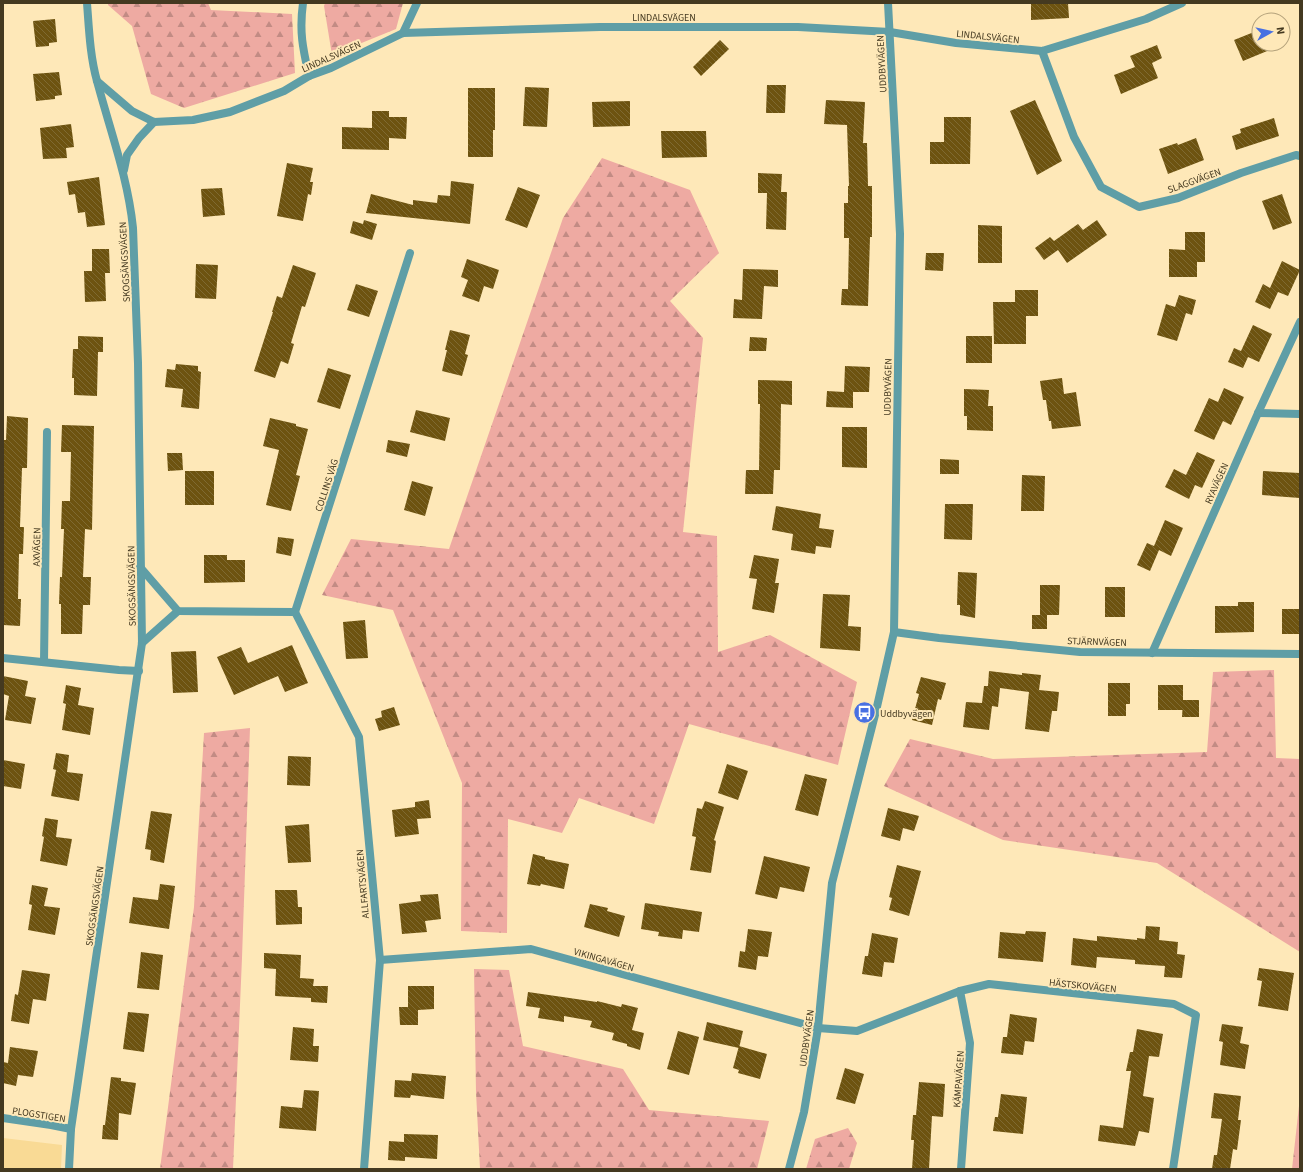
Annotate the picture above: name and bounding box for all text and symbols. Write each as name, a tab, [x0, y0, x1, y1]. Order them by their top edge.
street label: LINDALSVÄGEN	[632, 11, 696, 25]
north arrow	[1251, 12, 1291, 52]
text: N	[1272, 26, 1288, 35]
street label: LINDALSVÄGEN	[955, 27, 1020, 47]
street label: UDDBYVÄGEN	[874, 35, 890, 93]
street label: LINDALSVÄGEN	[299, 38, 363, 76]
street label: SLAGGVÄGEN	[1166, 165, 1223, 197]
street label: SKOGSÄNGSVÄGEN	[116, 221, 134, 303]
street label: UDDBYVÄGEN	[880, 358, 896, 416]
street label: COLLINS VÄG	[312, 457, 342, 514]
street label: RYAVÄGEN	[1202, 461, 1232, 506]
street label: AXVÄGEN	[30, 527, 44, 567]
street label: SKOGSÄNGSVÄGEN	[124, 545, 140, 626]
street label: STJÄRNVÄGEN	[1067, 634, 1127, 650]
bus stop icon: Uddbyvägen	[852, 700, 878, 726]
place label: Uddbyvägen	[880, 707, 933, 721]
street label: ALLFARTSVÄGEN	[353, 849, 373, 919]
street label: SKOGSÄNGSVÄGEN	[82, 865, 108, 947]
street label: VIKINGAVÄGEN	[572, 945, 636, 975]
street label: HÄSTSKOVÄGEN	[1048, 975, 1117, 997]
street label: UDDBYVÄGEN	[796, 1009, 818, 1068]
street label: KÄMPAVÄGEN	[950, 1050, 968, 1108]
street label: PLOGSTIGEN	[11, 1104, 67, 1126]

